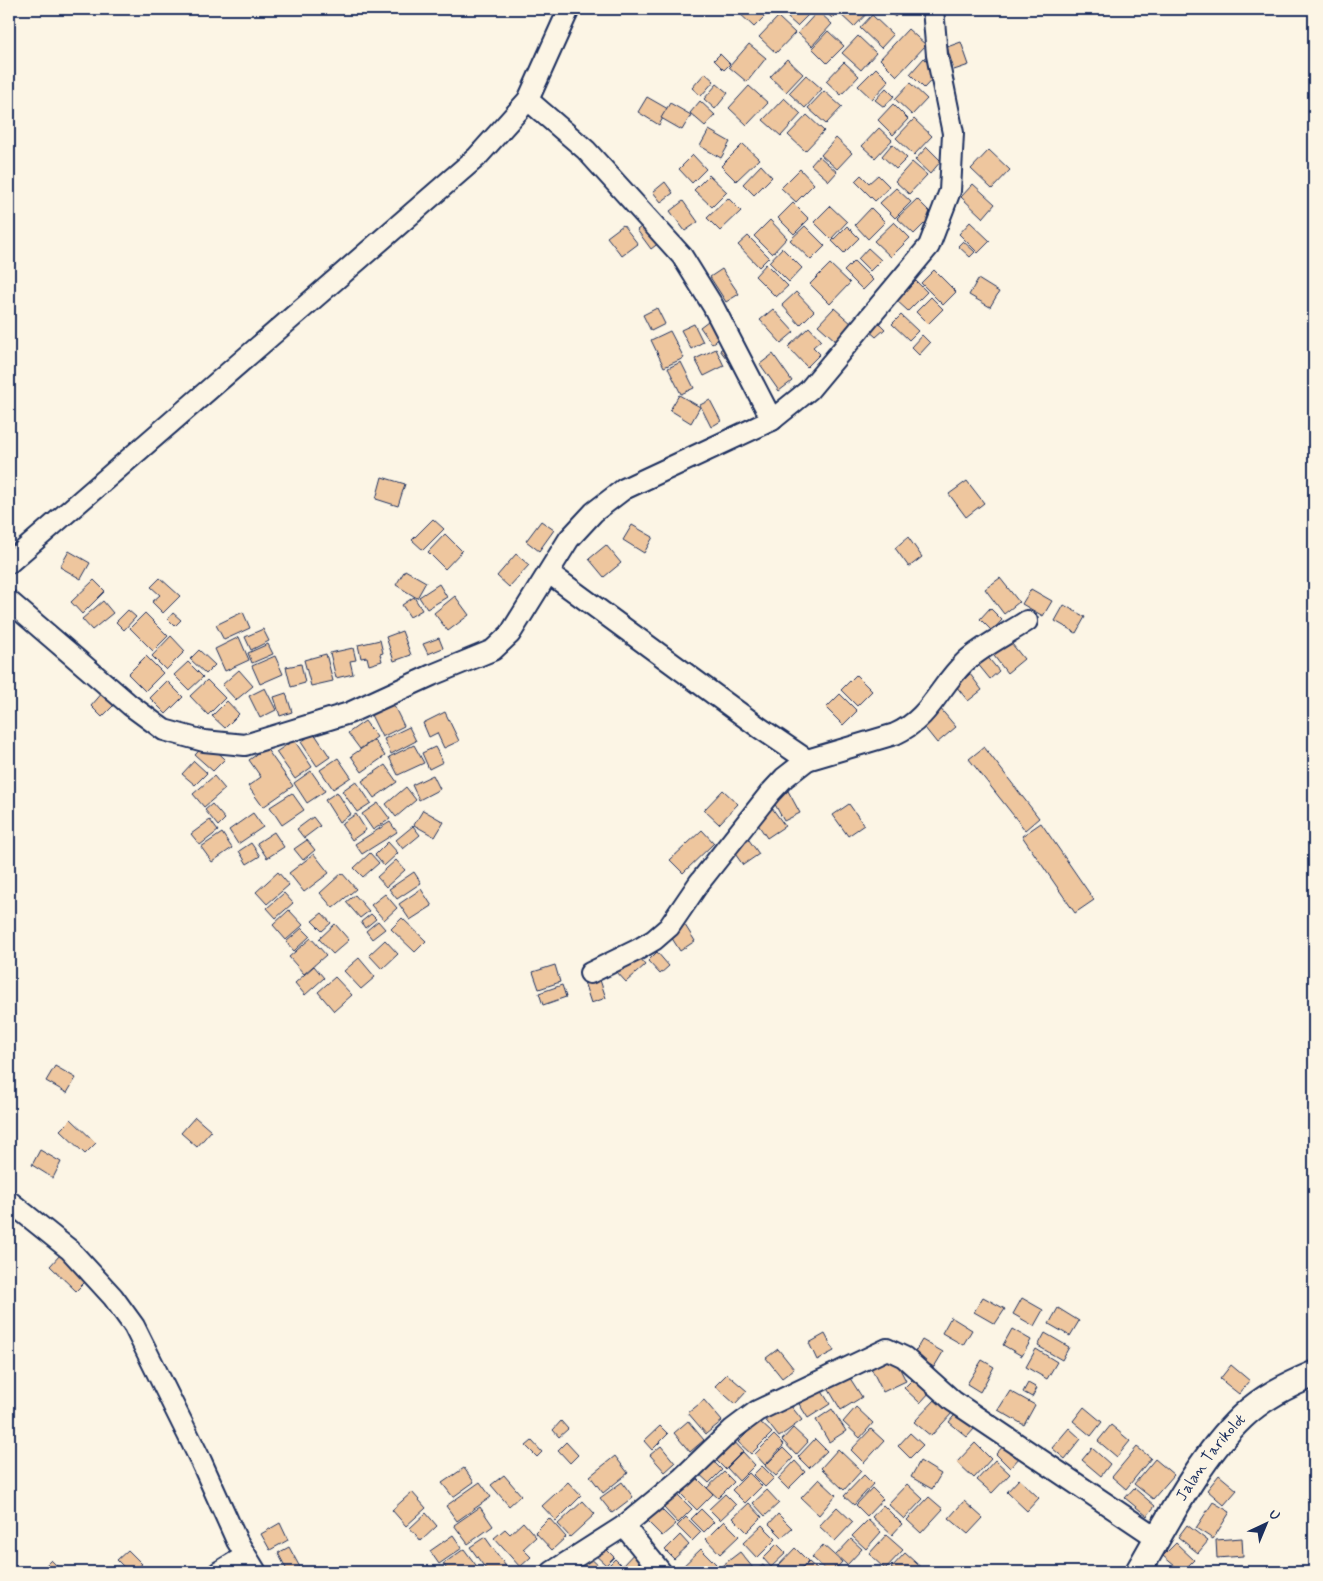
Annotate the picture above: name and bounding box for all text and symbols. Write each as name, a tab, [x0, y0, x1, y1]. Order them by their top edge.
street label: Jalan Tarikolot	[1171, 1409, 1250, 1505]
north arrow	[1240, 1498, 1290, 1548]
text: U	[1265, 1506, 1284, 1525]

